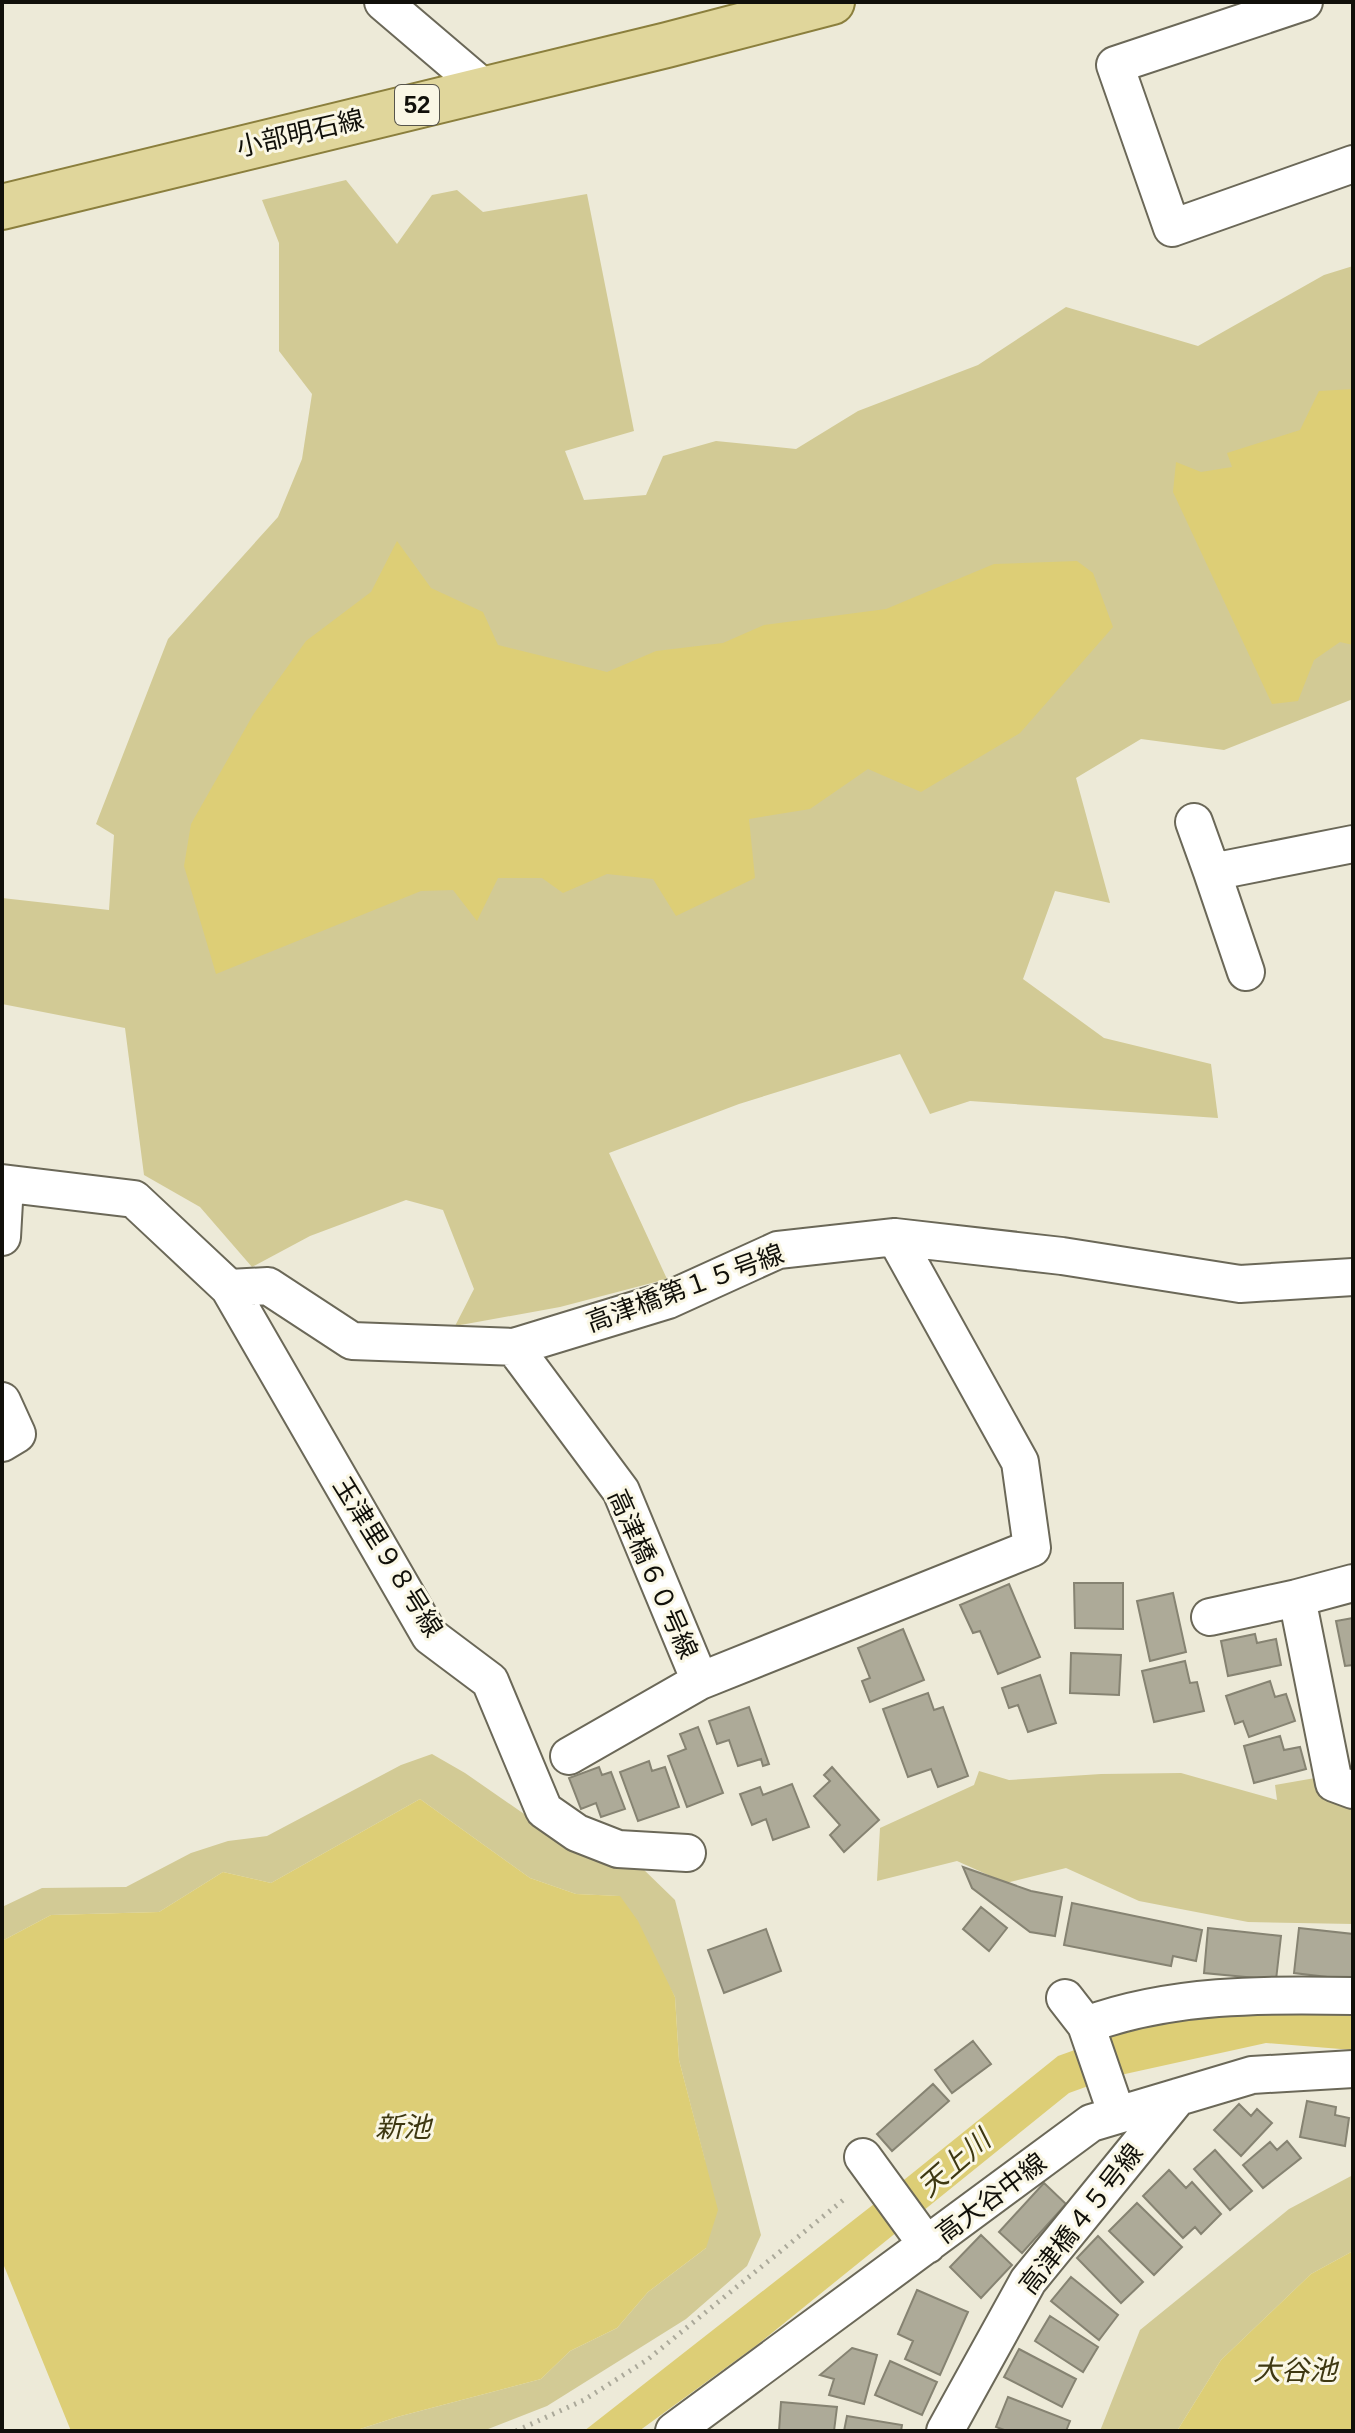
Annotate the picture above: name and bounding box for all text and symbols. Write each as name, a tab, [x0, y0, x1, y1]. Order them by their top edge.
road number: 52	[395, 85, 439, 125]
street label: 小部明石線	[233, 104, 367, 162]
street label: 高津橋第１５号線	[582, 1238, 788, 1338]
street label: 玉津里９８号線	[327, 1472, 449, 1642]
street label: 高津橋６０号線	[602, 1485, 704, 1663]
water label: 新池	[375, 2112, 434, 2143]
water label: 天上川	[912, 2122, 998, 2203]
street label: 高津橋４５号線	[1013, 2138, 1149, 2300]
street label: 高大谷中線	[930, 2147, 1052, 2249]
water label: 大谷池	[1253, 2355, 1340, 2386]

